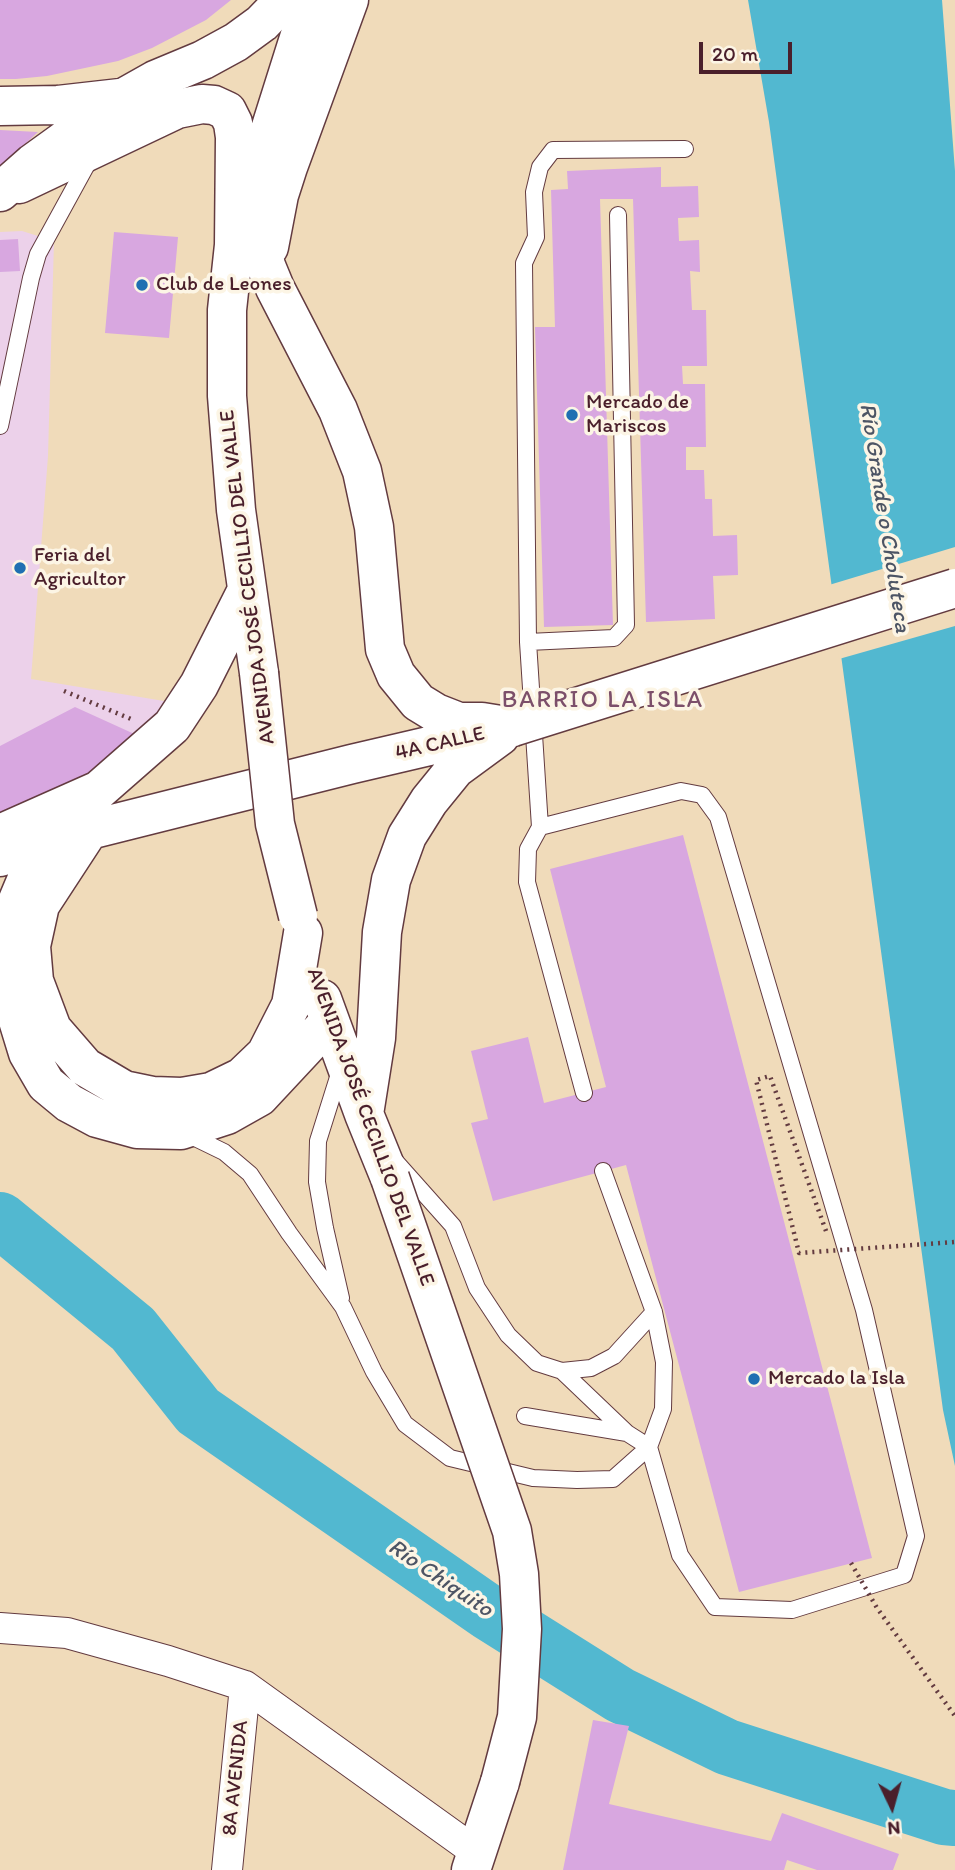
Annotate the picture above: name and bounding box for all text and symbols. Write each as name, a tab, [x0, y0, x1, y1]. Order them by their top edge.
scale bar	[703, 28, 796, 72]
text: 20 m	[712, 41, 758, 66]
place label: Club de Leones	[156, 272, 292, 298]
marker: Club de Leones	[134, 277, 150, 293]
place label: Mercado de Mariscos	[586, 390, 689, 440]
water label: Río Grande o Choluteca	[852, 401, 916, 635]
marker: Mercado de Mariscos	[564, 407, 580, 423]
street label: AVENIDA JOSÉ CECILLIO DEL VALLE	[215, 408, 281, 746]
place label: Feria del Agricultor	[34, 543, 126, 593]
marker: Feria del Agricultor	[12, 560, 28, 576]
district label: BARRIO LA ISLA	[505, 687, 701, 715]
street label: 4A CALLE	[393, 722, 487, 766]
street label: AVENIDA JOSÉ CECILLIO DEL VALLE	[301, 965, 439, 1289]
place label: Mercado la Isla	[768, 1366, 905, 1392]
marker: Mercado la Isla	[746, 1371, 762, 1387]
water label: Río Chiquito	[382, 1534, 498, 1624]
street label: 8A AVENIDA	[217, 1719, 255, 1837]
north arrow	[857, 1772, 927, 1842]
text: N	[886, 1816, 901, 1840]

